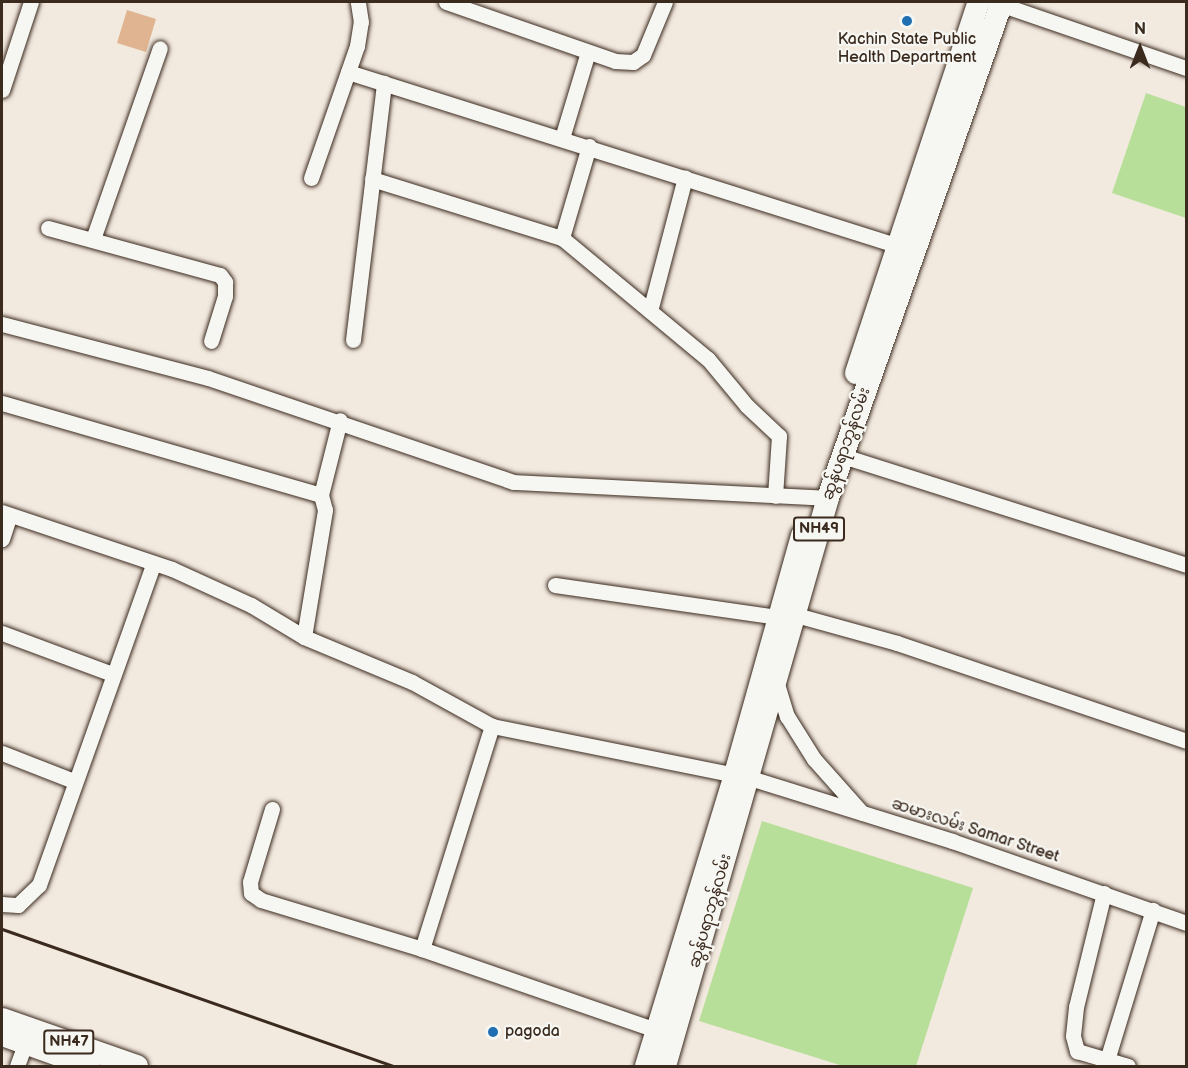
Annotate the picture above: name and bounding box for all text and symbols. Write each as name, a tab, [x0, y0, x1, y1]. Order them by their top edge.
marker: Kachin State Public Health Department	[900, 14, 914, 28]
north arrow	[1110, 18, 1170, 78]
text: N	[1134, 20, 1146, 39]
place label: Kachin State Public Health Department	[838, 30, 976, 68]
street label: ဆွန်ပရာဘွန်လမ်း	[819, 385, 875, 503]
road number: NH49	[792, 517, 846, 541]
street label: ဆမားလမ်း Samar Street	[889, 795, 1061, 867]
street label: ဆွန်ပရာဘွန်လမ်း	[686, 852, 736, 970]
place label: pagoda	[505, 1022, 560, 1042]
marker: pagoda	[486, 1025, 500, 1039]
road number: NH47	[42, 1030, 96, 1054]

